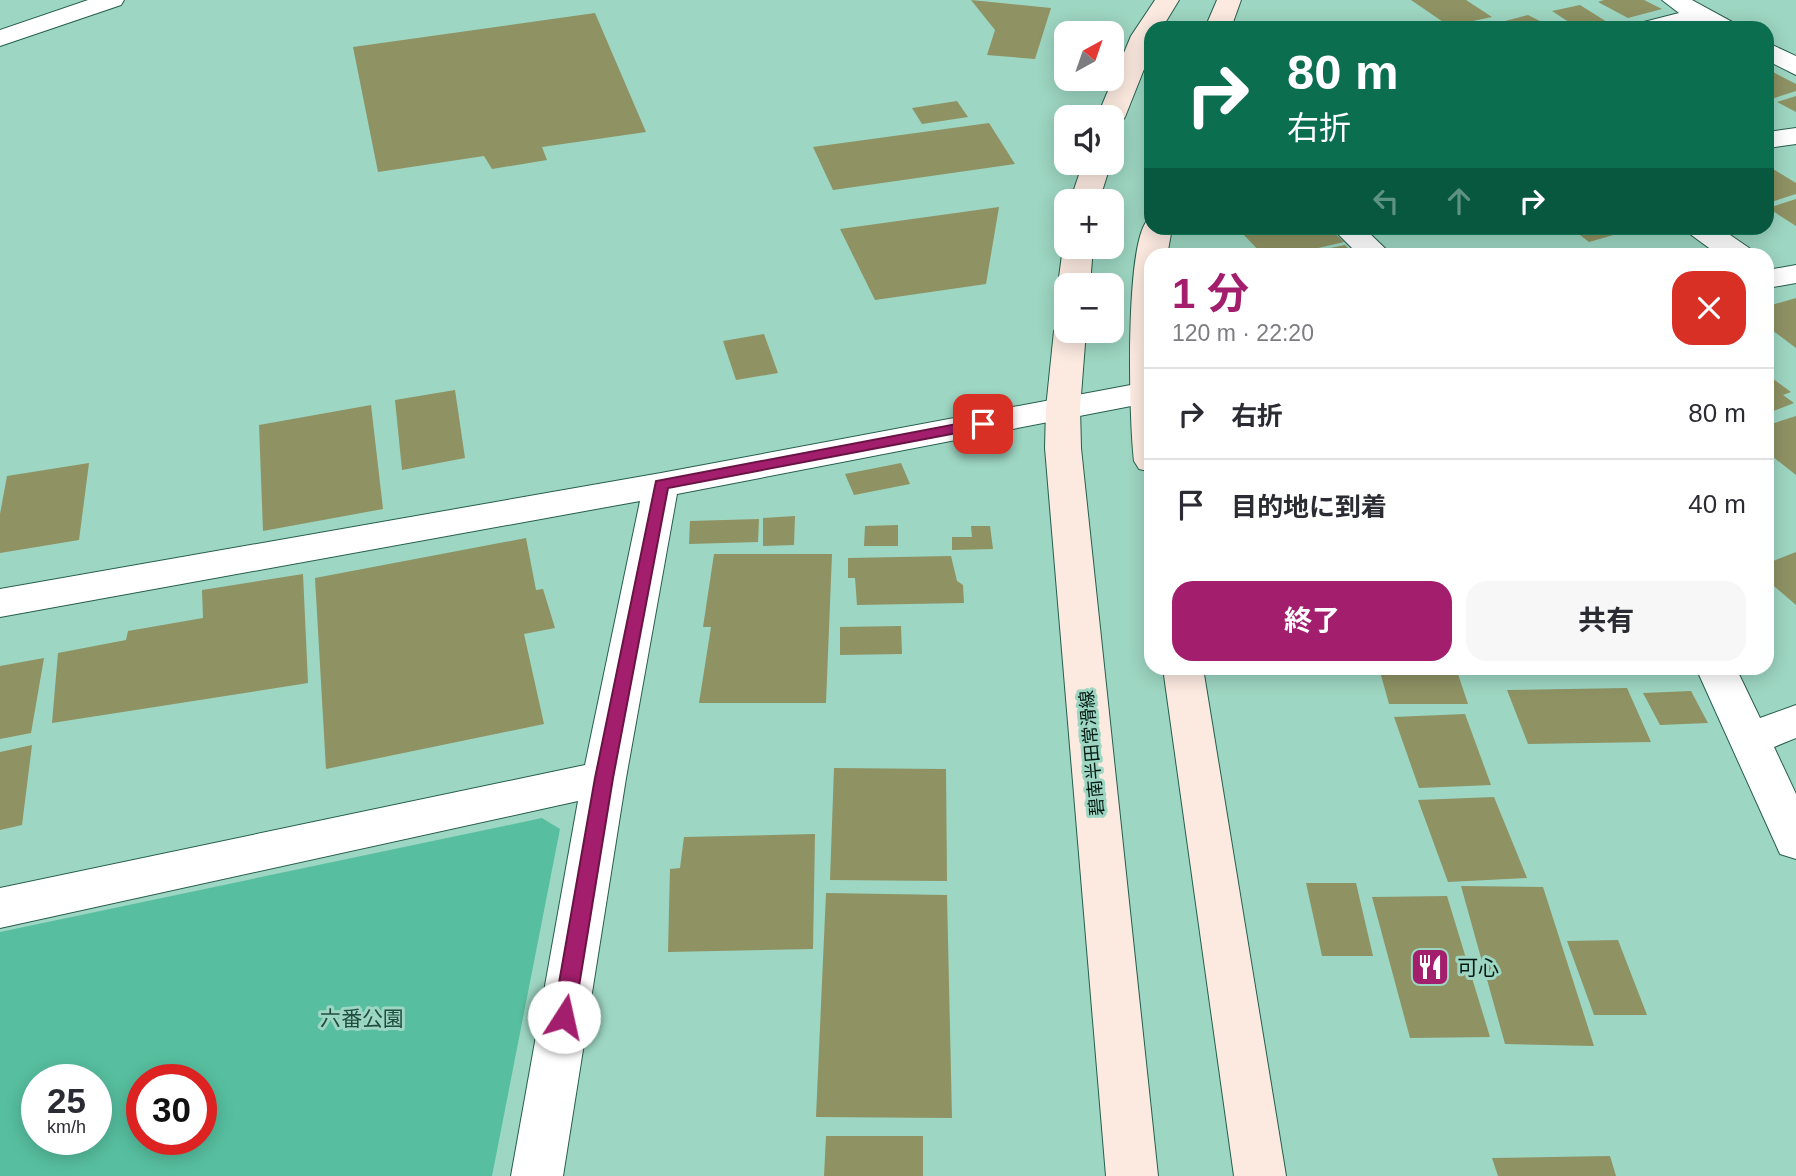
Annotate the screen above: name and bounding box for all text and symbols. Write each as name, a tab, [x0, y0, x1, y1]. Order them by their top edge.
north arrow	[1054, 21, 1124, 91]
map controls	[1054, 21, 1124, 343]
text: 80 m	[1287, 45, 1399, 99]
icon: right	[1172, 49, 1263, 140]
button: sound	[1054, 105, 1124, 175]
text: 右折	[1287, 110, 1351, 146]
icon: left	[1367, 182, 1405, 220]
icon: ahead	[1440, 182, 1478, 220]
icon: right	[1513, 182, 1551, 220]
button: +	[1054, 189, 1124, 259]
text: 1 分	[1172, 270, 1249, 317]
button: close	[1672, 271, 1746, 345]
button: −	[1054, 273, 1124, 343]
text: 120 m · 22:20	[1172, 320, 1314, 346]
pin	[953, 394, 1013, 454]
icon: right	[1172, 395, 1210, 433]
text: 80 m	[1688, 398, 1746, 428]
text: 右折	[1231, 401, 1283, 431]
icon: arrive	[964, 405, 1002, 443]
icon: arrive	[1172, 486, 1210, 524]
text: 40 m	[1688, 489, 1746, 519]
text: 目的地に到着	[1231, 492, 1387, 522]
button: 終了	[1172, 581, 1452, 661]
button: 共有	[1466, 581, 1746, 661]
street label: 碧南半田常滑線	[1077, 689, 1107, 817]
restaurant icon: 可心	[1409, 946, 1451, 988]
place label: 可心	[1457, 956, 1499, 979]
position arrow	[527, 980, 601, 1054]
park label: 六番公園	[320, 1007, 404, 1030]
speed limit sign: 30	[126, 1064, 217, 1155]
text: 25	[47, 1081, 86, 1120]
text: km/h	[47, 1117, 86, 1137]

